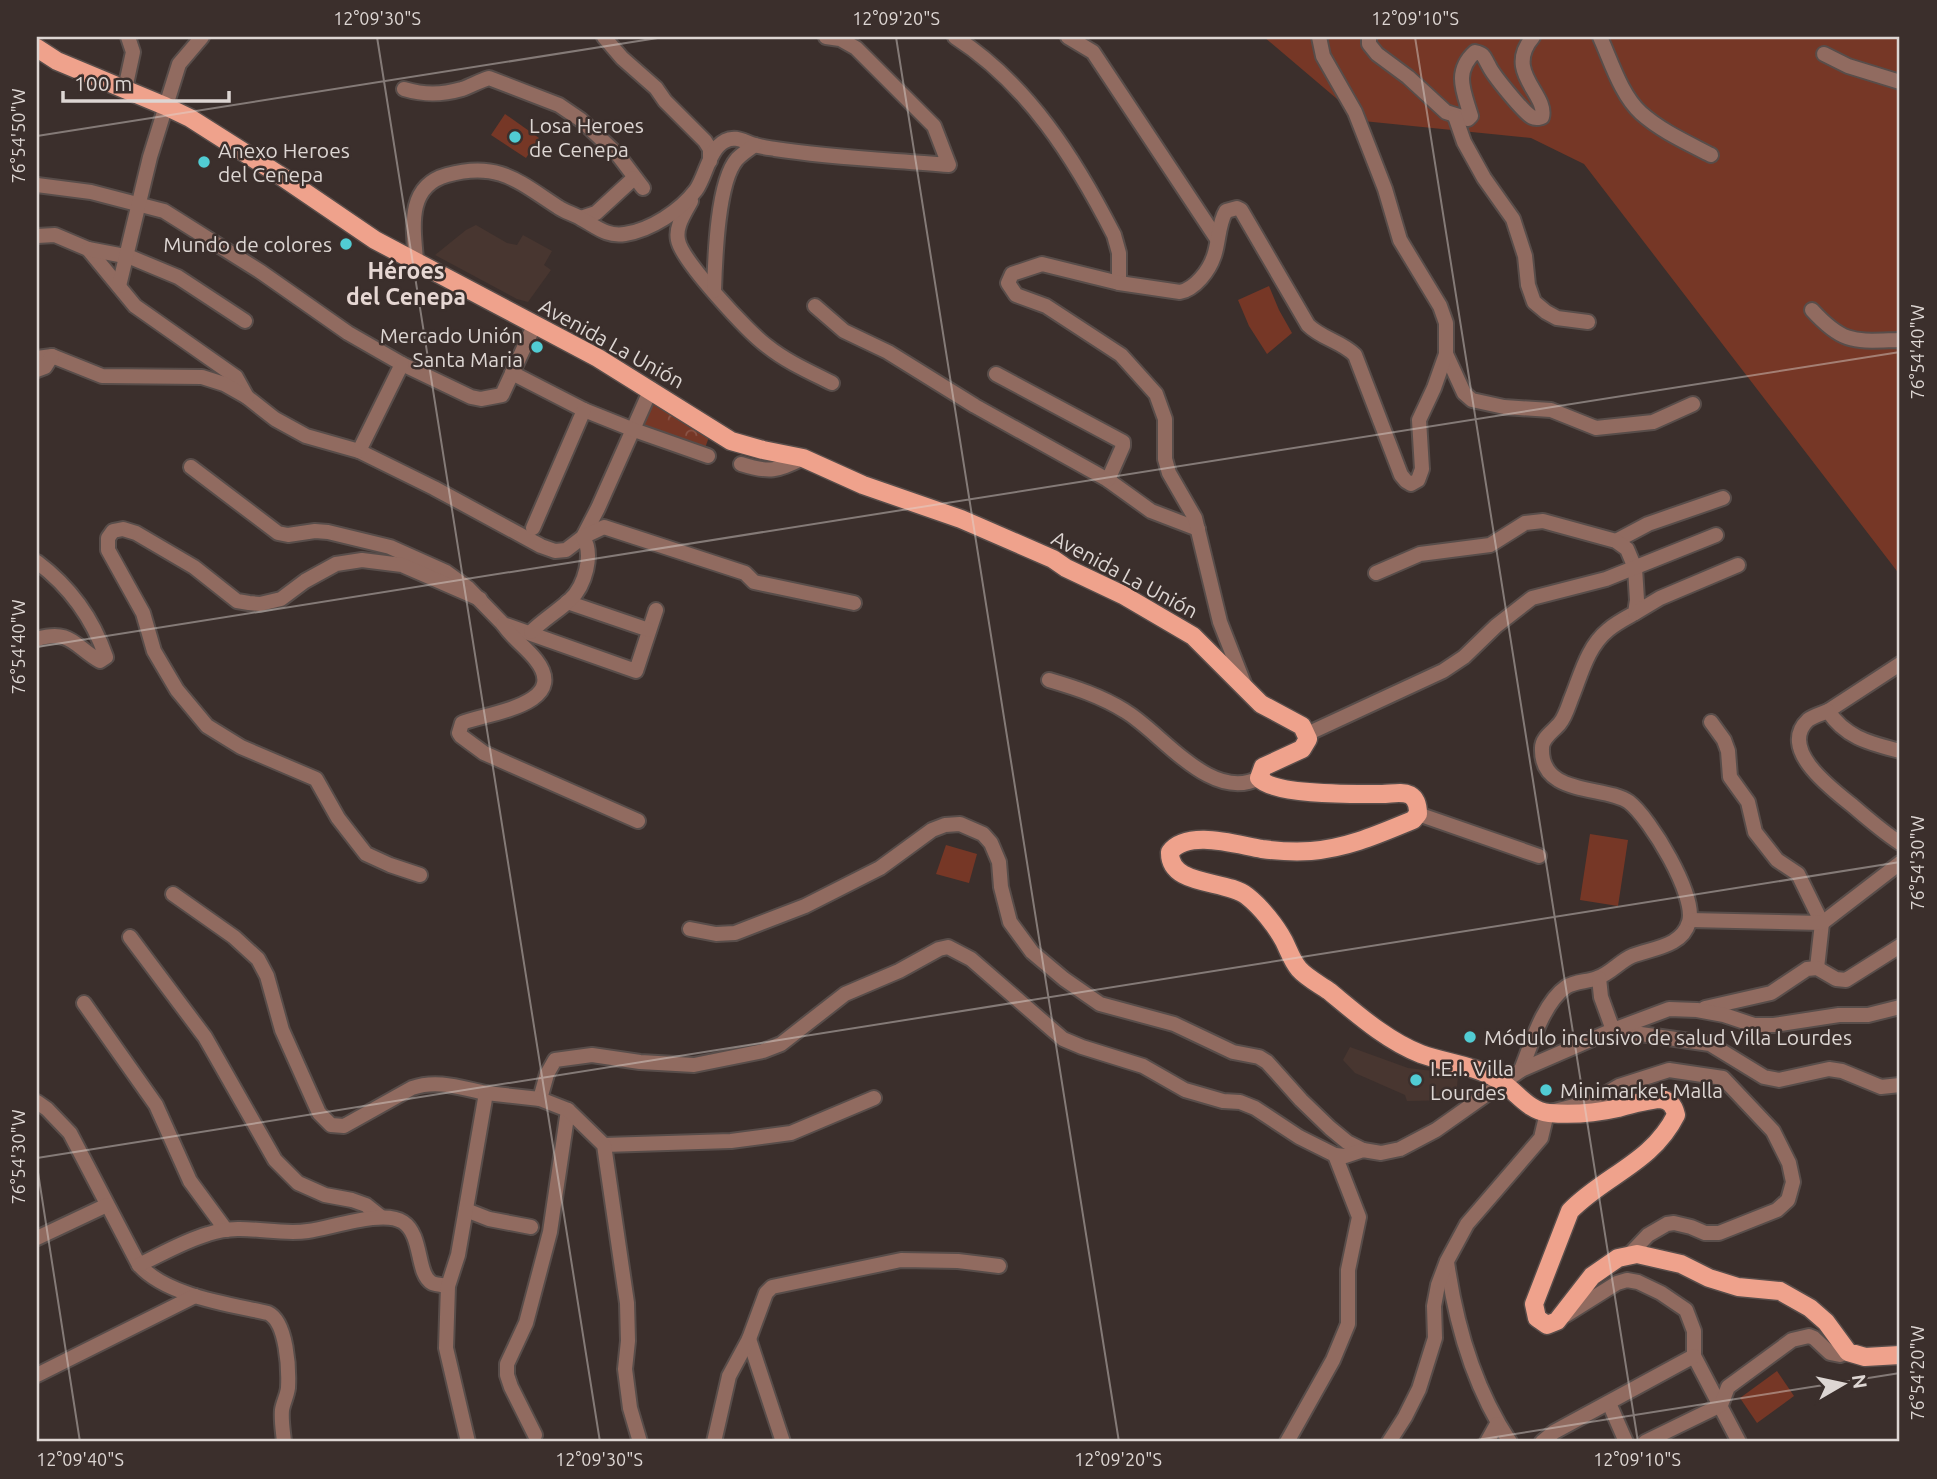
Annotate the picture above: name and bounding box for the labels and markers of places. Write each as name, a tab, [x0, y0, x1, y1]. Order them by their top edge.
place label: Losa Heroes de Cenepa	[529, 113, 644, 161]
marker: Losa Heroes de Cenepa	[507, 129, 523, 145]
place label: Anexo Heroes del Cenepa	[218, 138, 350, 186]
marker: Anexo Heroes del Cenepa	[196, 154, 212, 170]
place label: Mundo de colores	[163, 232, 332, 256]
marker: Mundo de colores	[338, 236, 354, 252]
place label: Mercado Unión Santa Maria	[380, 323, 523, 371]
marker: Mercado Unión Santa Maria	[529, 339, 545, 355]
place label: Módulo inclusivo de salud Villa Lourdes	[1484, 1025, 1852, 1049]
marker: Módulo inclusivo de salud Villa Lourdes	[1462, 1029, 1478, 1045]
place label: I.E.I. Villa Lourdes	[1430, 1056, 1514, 1104]
marker: I.E.I. Villa Lourdes	[1408, 1072, 1424, 1088]
place label: Minimarket Malla	[1560, 1078, 1723, 1102]
marker: Minimarket Malla	[1538, 1082, 1554, 1098]

